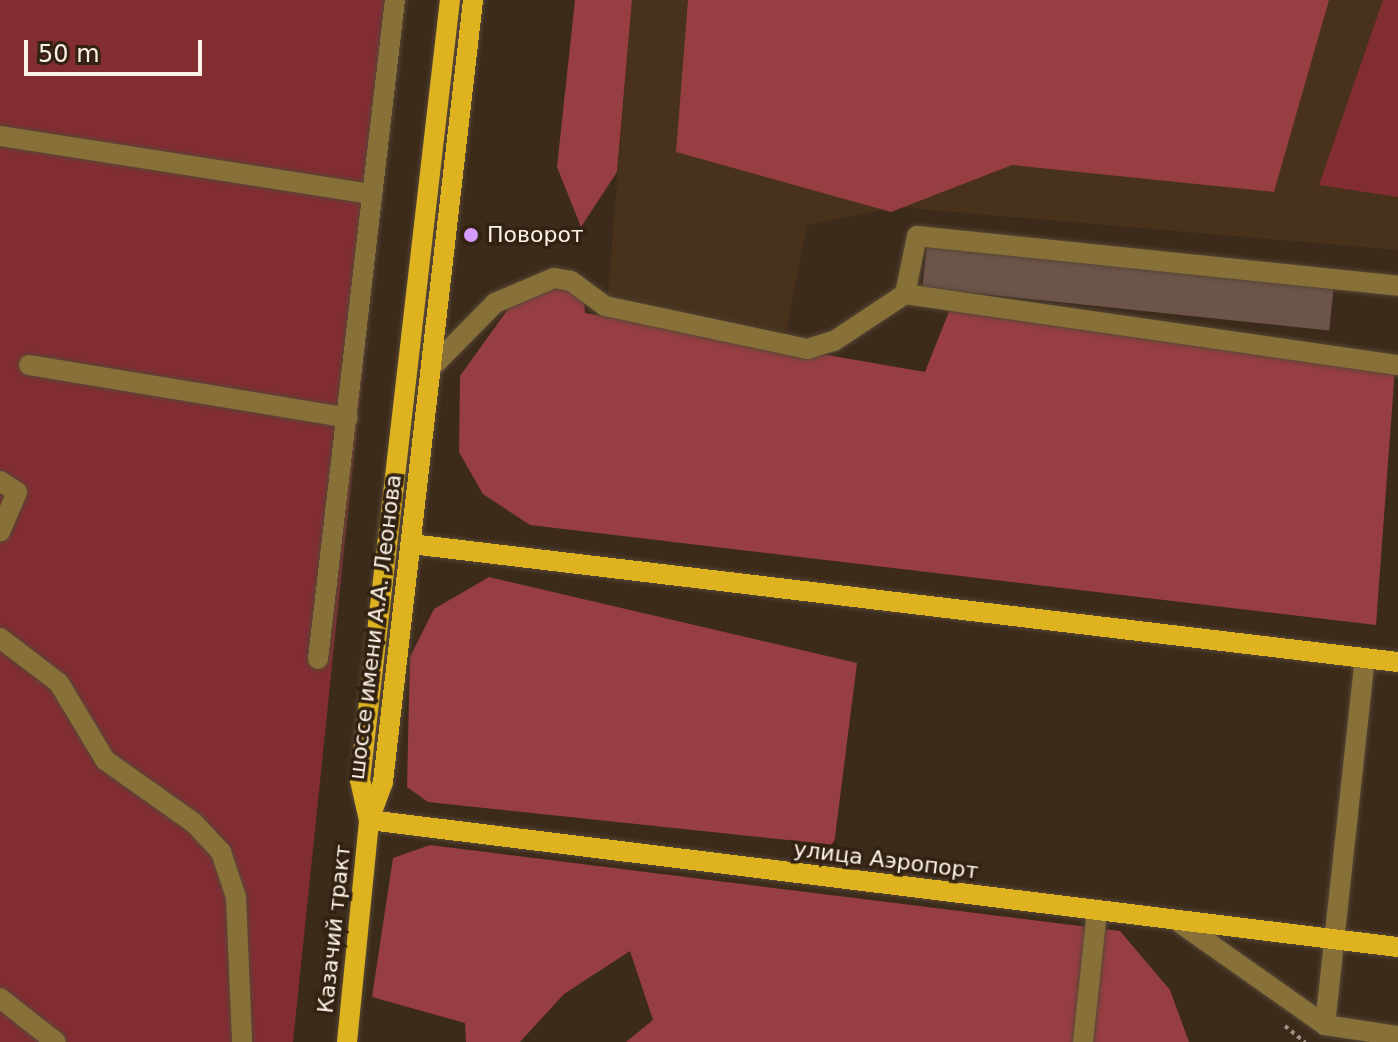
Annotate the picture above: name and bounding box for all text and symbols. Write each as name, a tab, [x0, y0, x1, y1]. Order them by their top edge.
scale bar	[28, 24, 206, 74]
text: 50 m	[38, 40, 100, 68]
place label: Поворот	[487, 222, 584, 248]
marker: Поворот	[462, 226, 480, 244]
street label: шоссе имени А.А. Леонова	[343, 473, 407, 781]
street label: улица Аэропорт	[792, 836, 980, 884]
street label: Казачий тракт	[312, 843, 356, 1015]

